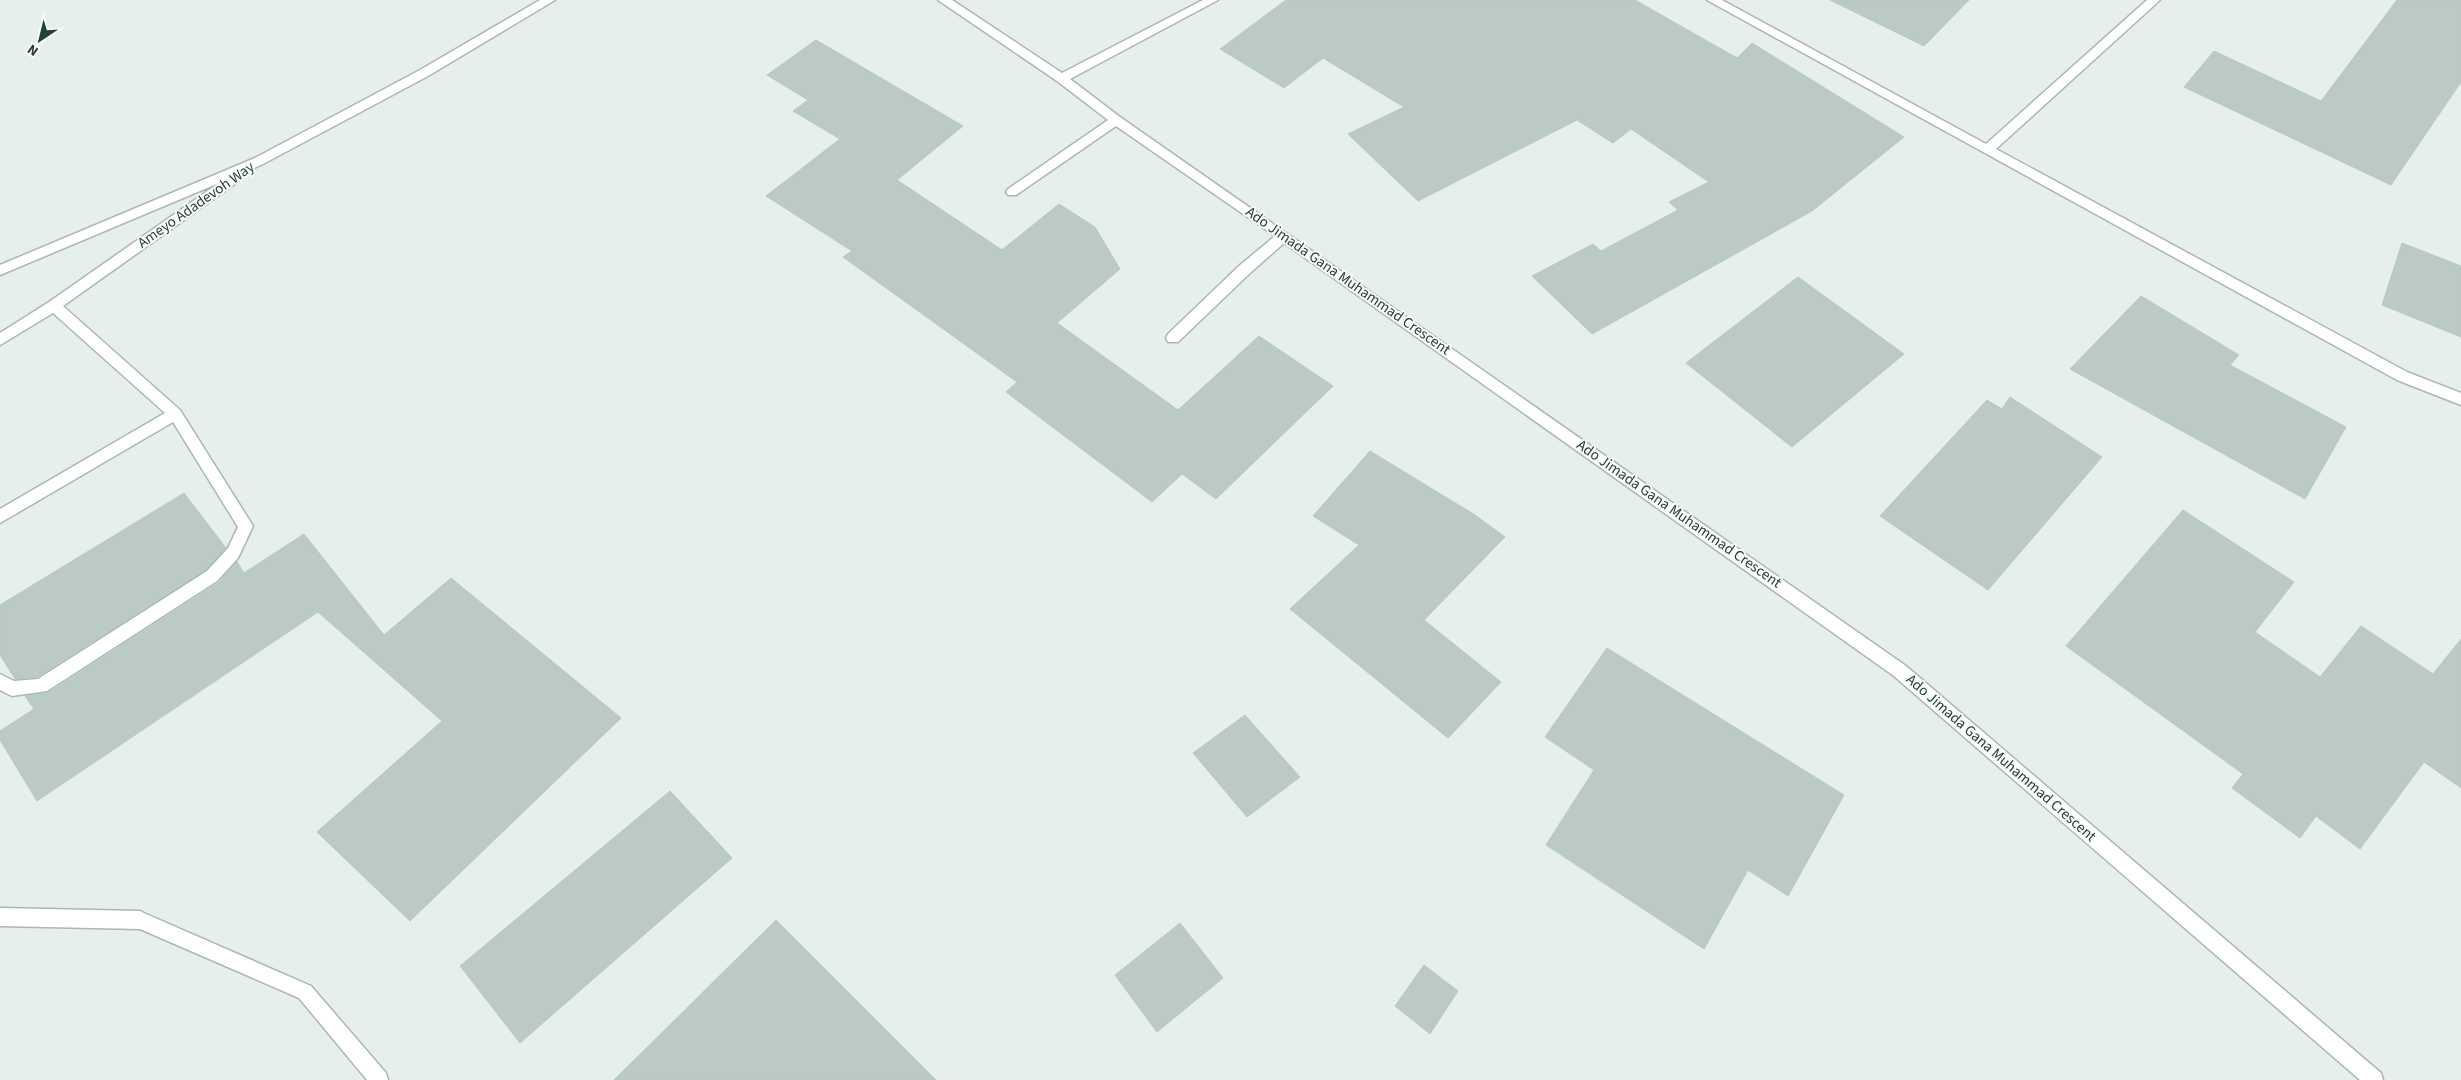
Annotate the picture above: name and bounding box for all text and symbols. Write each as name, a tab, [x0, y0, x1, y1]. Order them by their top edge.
north arrow	[15, 15, 65, 65]
text: N	[24, 39, 43, 61]
street label: Ameyo Adadevoh Way	[133, 157, 259, 253]
street label: Ado Jimada Gana Muhammad Crescent	[1241, 202, 1455, 360]
street label: Ado Jimada Gana Muhammad Crescent	[1572, 435, 1786, 593]
street label: Ado Jimada Gana Muhammad Crescent	[1901, 669, 2101, 847]

